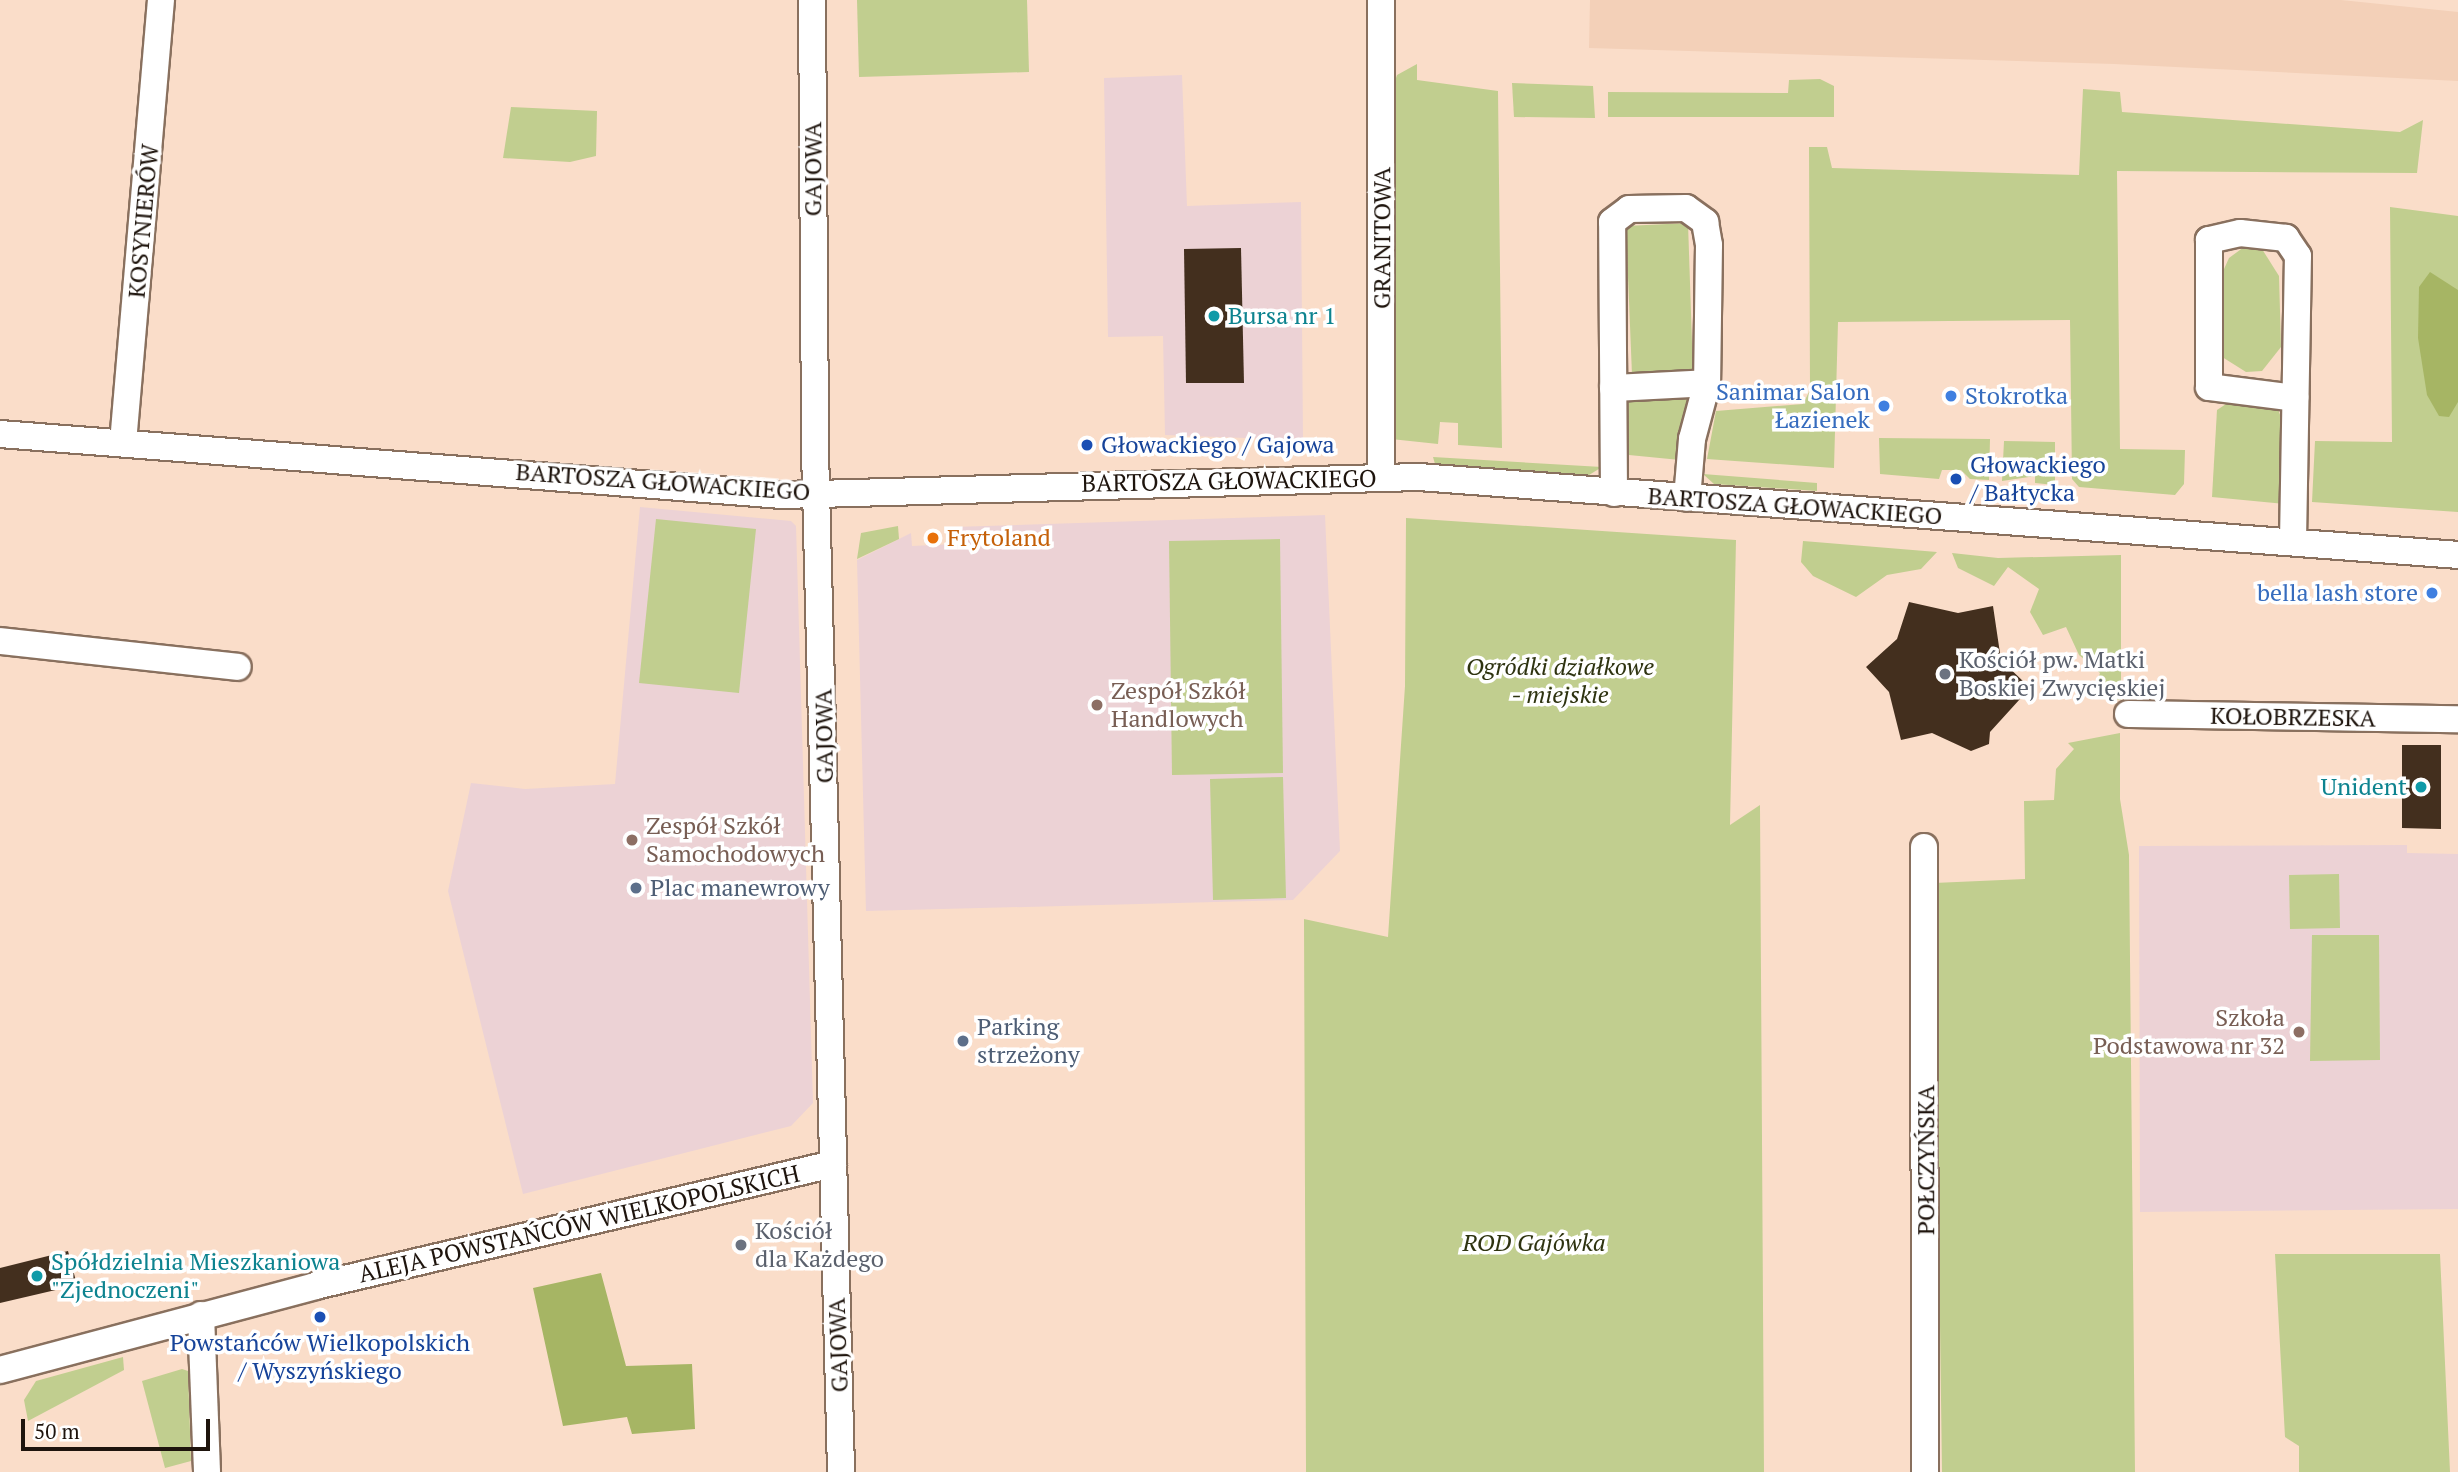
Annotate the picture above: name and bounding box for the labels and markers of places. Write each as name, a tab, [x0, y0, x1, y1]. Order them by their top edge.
place label: Bursa nr 1	[1228, 302, 1336, 330]
marker: Bursa nr 1	[1206, 308, 1222, 324]
place label: Sanimar Salon Łazienek	[1716, 378, 1870, 434]
place label: Stokrotka	[1965, 382, 2068, 410]
marker: Stokrotka	[1943, 388, 1959, 404]
marker: Sanimar Salon Łazienek	[1876, 398, 1892, 414]
place label: Głowackiego / Gajowa	[1101, 431, 1335, 459]
marker: Głowackiego / Gajowa	[1079, 437, 1095, 453]
place label: Głowackiego / Bałtycka	[1970, 451, 2106, 507]
marker: Głowackiego / Bałtycka	[1948, 471, 1964, 487]
place label: Frytoland	[947, 524, 1051, 552]
marker: Frytoland	[925, 530, 941, 546]
place label: bella lash store	[2257, 579, 2418, 607]
marker: bella lash store	[2424, 585, 2440, 601]
place label: Kościół pw. Matki Boskiej Zwycięskiej	[1959, 646, 2165, 702]
marker: Kościół pw. Matki Boskiej Zwycięskiej	[1937, 666, 1953, 682]
place label: Zespół Szkół Handlowych	[1111, 677, 1246, 733]
marker: Zespół Szkół Handlowych	[1089, 697, 1105, 713]
place label: Unident	[2321, 773, 2407, 801]
marker: Unident	[2413, 779, 2429, 795]
place label: Zespół Szkół Samochodowych	[646, 812, 825, 868]
marker: Zespół Szkół Samochodowych	[624, 832, 640, 848]
place label: Plac manewrowy	[650, 874, 830, 902]
marker: Plac manewrowy	[628, 880, 644, 896]
place label: Szkoła Podstawowa nr 32	[2093, 1004, 2285, 1060]
place label: Parking strzeżony	[977, 1013, 1080, 1069]
marker: Szkoła Podstawowa nr 32	[2291, 1024, 2307, 1040]
marker: Parking strzeżony	[955, 1033, 971, 1049]
place label: Kościół dla Każdego	[755, 1217, 884, 1273]
marker: Kościół dla Każdego	[733, 1237, 749, 1253]
place label: Spółdzielnia Mieszkaniowa "Zjednoczeni"	[51, 1248, 340, 1304]
marker: Spółdzielnia Mieszkaniowa "Zjednoczeni"	[29, 1268, 45, 1284]
marker: Powstańców Wielkopolskich / Wyszyńskiego	[312, 1309, 328, 1325]
place label: Powstańców Wielkopolskich / Wyszyńskiego	[170, 1329, 470, 1385]

